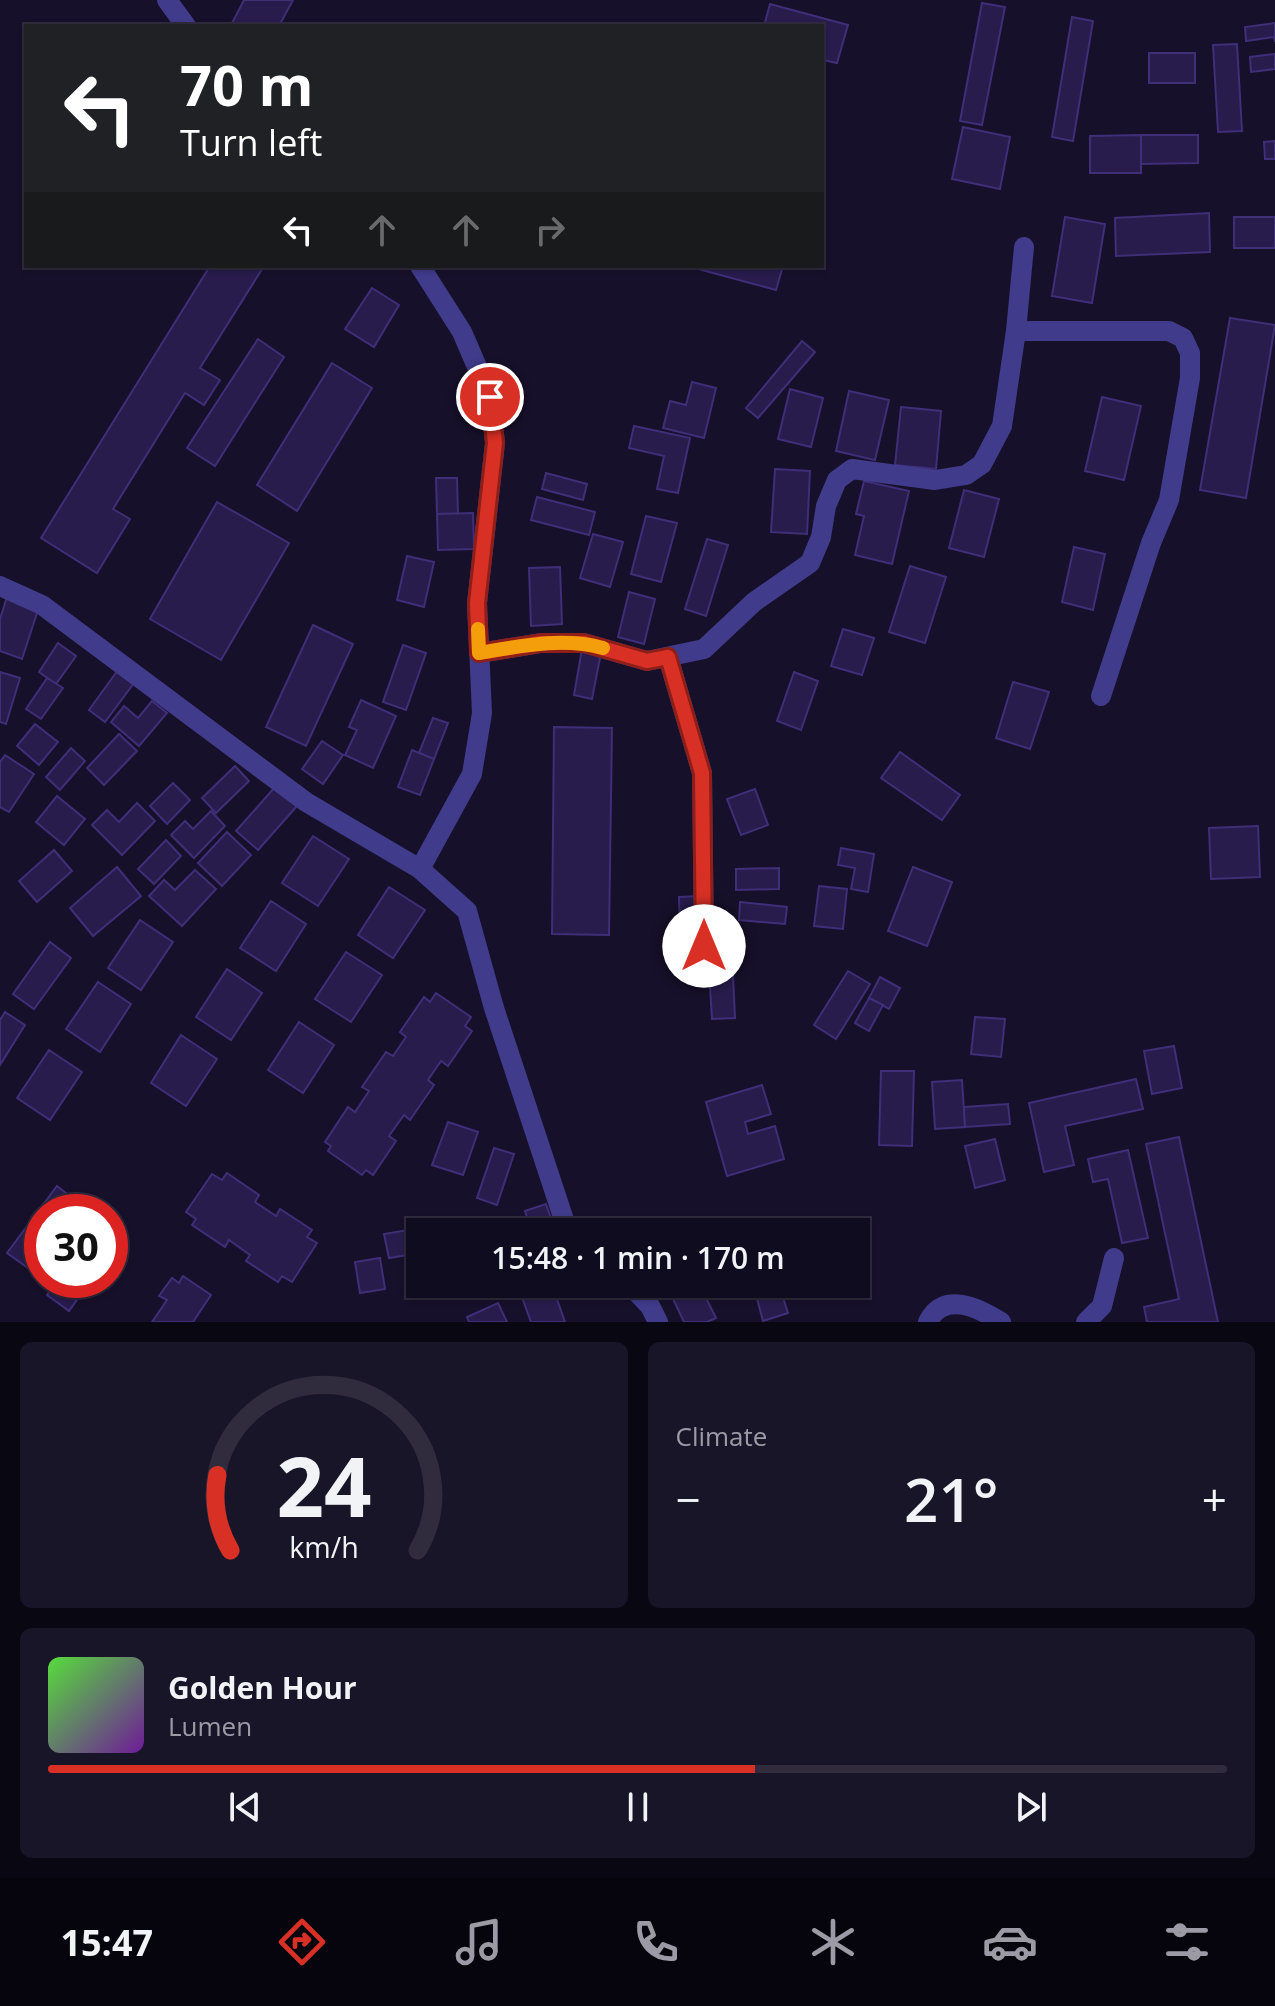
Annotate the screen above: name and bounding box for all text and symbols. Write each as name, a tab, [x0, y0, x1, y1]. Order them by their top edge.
text: 70 m	[180, 46, 314, 122]
icon: left	[48, 56, 152, 160]
text: Turn left	[180, 118, 322, 167]
icon: left	[276, 208, 320, 252]
icon: ahead	[360, 208, 404, 252]
icon: ahead	[444, 208, 488, 252]
icon: right	[528, 208, 572, 252]
pin	[456, 363, 524, 431]
icon: arrive	[468, 375, 512, 419]
position arrow	[662, 904, 746, 988]
speed limit sign: 30	[24, 1194, 128, 1298]
text: 15:48 · 1 min · 170 m	[491, 1237, 785, 1278]
text: Climate	[676, 1418, 767, 1454]
text: 24	[276, 1428, 371, 1541]
text: 21°	[904, 1458, 998, 1540]
text: −	[676, 1469, 701, 1529]
text: +	[1202, 1469, 1227, 1529]
text: km/h	[289, 1527, 358, 1566]
text: Golden Hour	[168, 1667, 357, 1708]
text: Lumen	[168, 1708, 252, 1744]
icon: previous	[223, 1785, 267, 1829]
icon: pause	[616, 1785, 660, 1829]
icon: next	[1009, 1785, 1053, 1829]
icon: directions	[274, 1914, 330, 1970]
icon: music	[451, 1914, 507, 1970]
icon: phone	[628, 1914, 684, 1970]
icon: climate	[805, 1914, 861, 1970]
icon: car	[982, 1914, 1038, 1970]
icon: filters	[1159, 1914, 1215, 1970]
text: 15:47	[60, 1918, 153, 1967]

